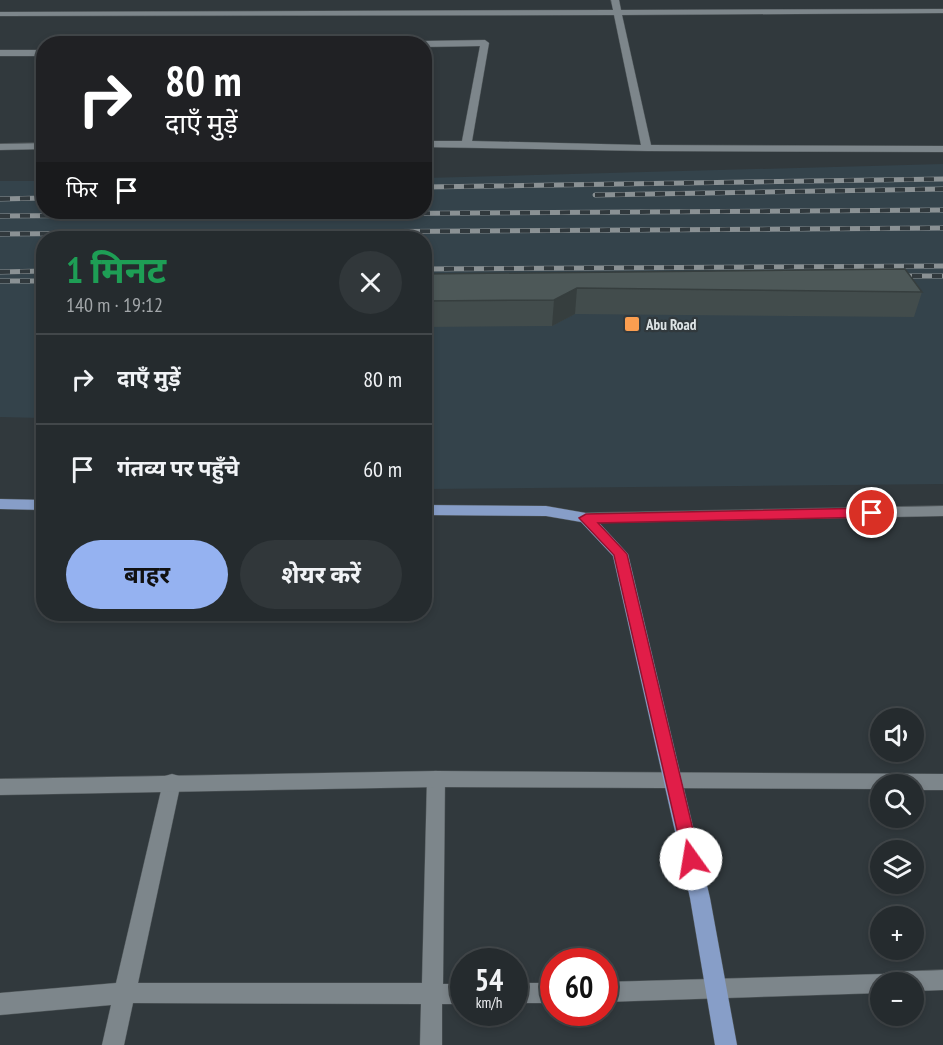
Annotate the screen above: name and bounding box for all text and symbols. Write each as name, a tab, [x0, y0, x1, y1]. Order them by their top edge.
text: 80 m	[165, 53, 242, 108]
icon: right	[66, 60, 144, 138]
text: दाएँ मुड़ें	[165, 106, 238, 140]
icon: arrive	[110, 174, 143, 207]
text: फिर	[66, 175, 98, 203]
text: 1 मिनट	[66, 246, 166, 293]
button: close	[339, 251, 402, 314]
text: 140 m · 19:12	[66, 292, 163, 318]
marker: Abu Road	[623, 315, 641, 333]
place label: Abu Road	[645, 315, 697, 334]
icon: right	[66, 363, 99, 396]
text: दाएँ मुड़ें	[117, 364, 181, 392]
text: 80 m	[363, 365, 402, 393]
icon: arrive	[66, 453, 99, 486]
text: गंतव्य पर पहुँचे	[117, 454, 239, 482]
text: 60 m	[363, 455, 402, 483]
pin	[846, 487, 897, 538]
icon: arrive	[855, 496, 888, 529]
button: बाहर	[66, 540, 228, 609]
button: शेयर करें	[240, 540, 402, 609]
map controls	[870, 708, 924, 1026]
button: sound	[870, 708, 924, 762]
button: search	[870, 774, 924, 828]
position arrow	[659, 827, 723, 891]
button: layers	[870, 840, 924, 894]
button: +	[870, 906, 924, 960]
speed limit sign: 60	[540, 948, 618, 1026]
text: 54	[475, 960, 503, 999]
button: −	[870, 972, 924, 1026]
text: km/h	[476, 993, 502, 1012]

